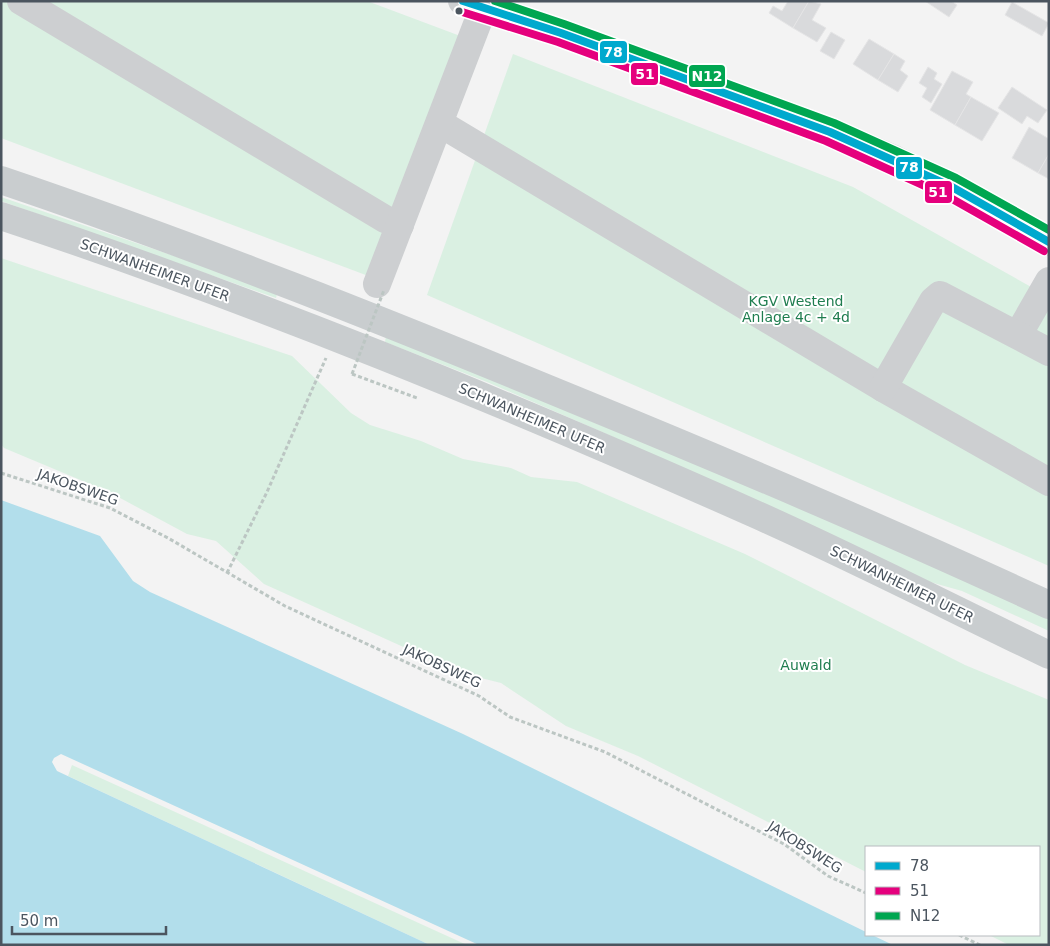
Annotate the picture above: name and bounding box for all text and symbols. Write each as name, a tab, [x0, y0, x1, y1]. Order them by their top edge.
unlabelled marker	[454, 6, 464, 16]
line badge: 78	[599, 40, 628, 64]
text: 78	[603, 44, 623, 60]
line badge: 51	[630, 62, 659, 86]
line badge: N12	[688, 64, 726, 88]
text: 51	[635, 66, 655, 82]
text: N12	[691, 68, 723, 84]
line badge: 78	[895, 156, 923, 180]
text: 78	[899, 159, 919, 175]
line badge: 51	[924, 180, 953, 204]
text: 51	[928, 184, 948, 200]
street label: SCHWANHEIMER UFER	[78, 235, 232, 305]
park label: KGV Westend Anlage 4c + 4d	[742, 293, 850, 325]
street label: SCHWANHEIMER UFER	[456, 380, 608, 456]
street label: JAKOBSWEG	[34, 465, 121, 508]
street label: SCHWANHEIMER UFER	[828, 542, 977, 626]
street label: JAKOBSWEG	[399, 640, 484, 691]
park label: Auwald	[780, 657, 832, 673]
street label: JAKOBSWEG	[764, 817, 845, 876]
legend	[865, 846, 1040, 936]
text: 78	[910, 857, 929, 875]
text: 51	[910, 882, 929, 900]
scale bar	[12, 904, 166, 936]
text: N12	[910, 907, 940, 925]
text: 50 m	[20, 912, 58, 930]

